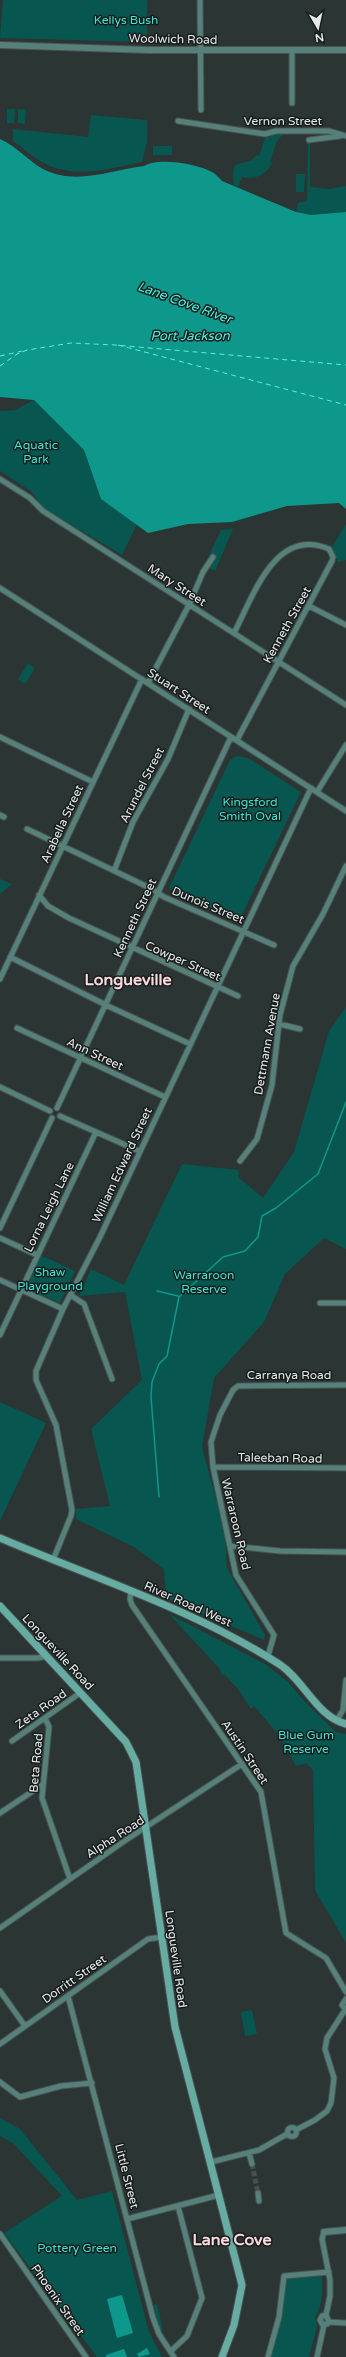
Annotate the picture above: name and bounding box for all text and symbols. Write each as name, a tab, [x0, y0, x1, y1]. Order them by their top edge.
north arrow	[298, 8, 338, 48]
park label: Kellys Bush	[94, 13, 158, 27]
text: N	[314, 30, 325, 44]
street label: Woolwich Road	[129, 31, 217, 47]
street label: Vernon Street	[244, 114, 323, 128]
water label: Lane Cove River	[135, 278, 236, 328]
water label: Port Jackson	[150, 328, 231, 344]
park label: Aquatic Park	[14, 438, 58, 466]
street label: Mary Street	[145, 561, 209, 609]
street label: Kenneth Street	[260, 584, 314, 666]
street label: Stuart Street	[145, 665, 213, 717]
street label: Arundel Street	[117, 745, 167, 825]
street label: Arabella Street	[38, 782, 86, 865]
park label: Kingsford Smith Oval	[219, 795, 281, 823]
street label: Kenneth Street	[111, 876, 160, 960]
street label: Dunois Street	[170, 884, 247, 927]
street label: Cowper Street	[143, 938, 223, 984]
district label: Longueville	[85, 970, 172, 990]
street label: Dettmann Avenue	[251, 992, 283, 1096]
street label: Ann Street	[64, 1035, 126, 1073]
street label: William Edward Street	[89, 1105, 155, 1225]
street label: Lorna Leigh Lane	[21, 1160, 77, 1254]
park label: Shaw Playground	[17, 1265, 83, 1293]
park label: Warraroon Reserve	[174, 1268, 234, 1296]
street label: Carranya Road	[247, 1368, 331, 1382]
street label: Taleeban Road	[238, 1450, 322, 1466]
street label: Warraroon Road	[219, 1477, 253, 1571]
street label: River Road West	[142, 1578, 234, 1630]
street label: Longueville Road	[19, 1611, 97, 1693]
street label: Zeta Road	[13, 1686, 69, 1732]
street label: Austin Street	[218, 1717, 272, 1787]
park label: Blue Gum Reserve	[278, 1728, 334, 1756]
street label: Beta Road	[26, 1733, 46, 1793]
street label: Alpha Road	[83, 1813, 147, 1861]
street label: Longueville Road	[162, 1909, 190, 2009]
street label: Dorritt Street	[39, 1952, 109, 2006]
street label: Little Street	[112, 2142, 142, 2210]
district label: Lane Cove	[192, 2230, 272, 2250]
park label: Pottery Green	[37, 2241, 117, 2255]
street label: Phoenix Street	[28, 2262, 88, 2339]

